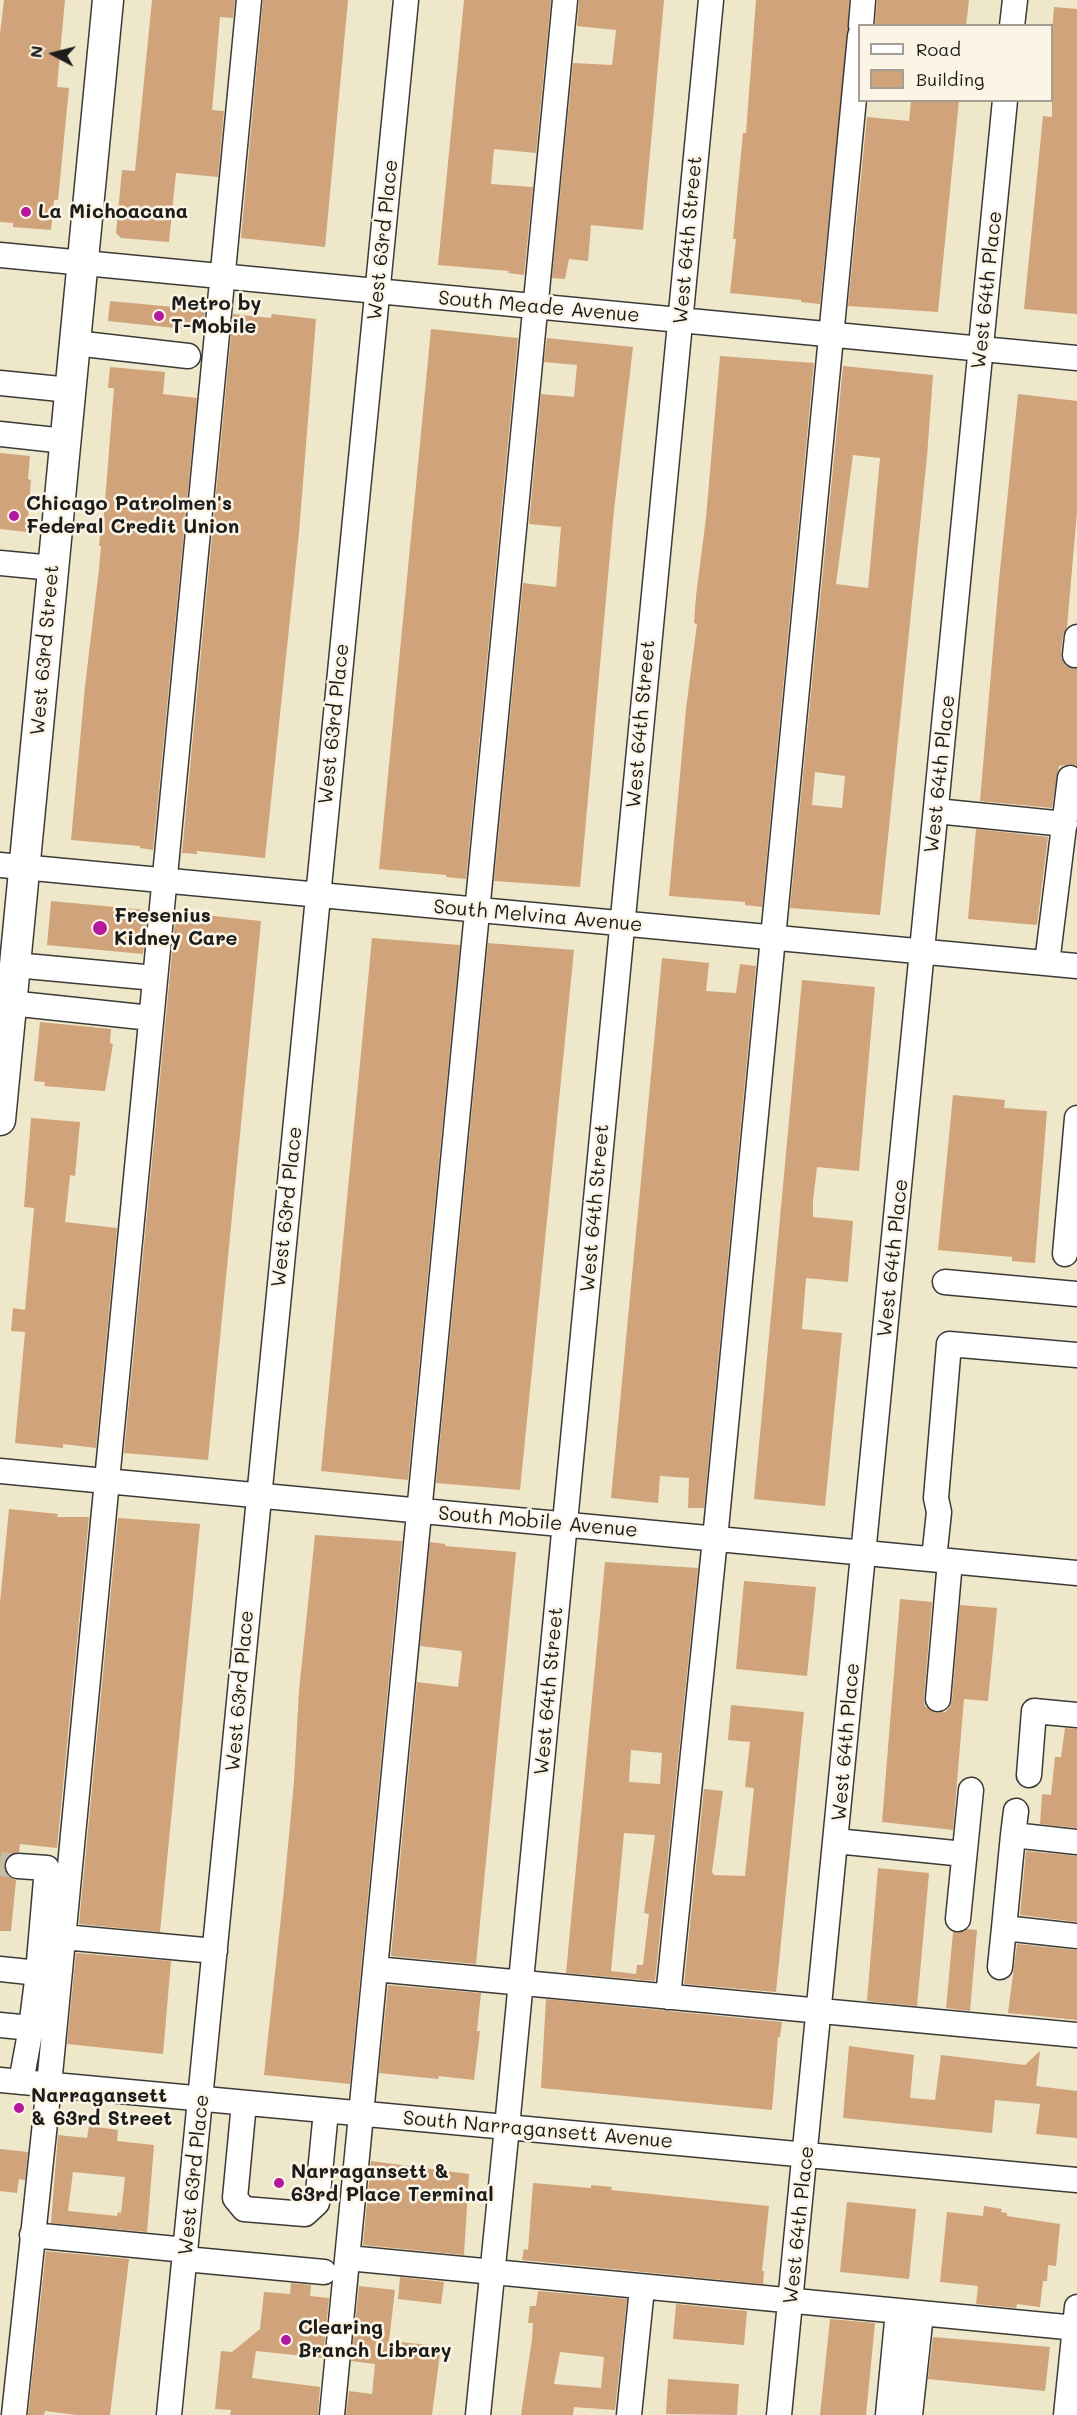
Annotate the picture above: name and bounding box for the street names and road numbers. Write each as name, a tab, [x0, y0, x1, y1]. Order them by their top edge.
street label: West 64th Street	[669, 155, 707, 325]
street label: West 63rd Place	[363, 158, 403, 322]
street label: West 64th Place	[967, 210, 1007, 370]
street label: South Meade Avenue	[437, 286, 641, 328]
street label: West 63rd Street	[26, 564, 64, 736]
street label: West 64th Street	[622, 639, 660, 809]
street label: West 63rd Place	[314, 642, 354, 806]
street label: West 64th Place	[920, 694, 960, 854]
street label: South Melvina Avenue	[432, 895, 644, 937]
street label: West 64th Street	[576, 1123, 614, 1293]
street label: West 63rd Place	[267, 1125, 307, 1289]
street label: West 64th Place	[873, 1178, 913, 1338]
street label: South Mobile Avenue	[437, 1501, 639, 1543]
street label: West 64th Street	[530, 1606, 568, 1776]
street label: West 63rd Place	[221, 1609, 259, 1773]
street label: West 64th Place	[827, 1662, 865, 1822]
street label: West 63rd Place	[174, 2093, 214, 2257]
street label: South Narragansett Avenue	[402, 2106, 674, 2154]
street label: West 64th Place	[779, 2145, 819, 2305]

